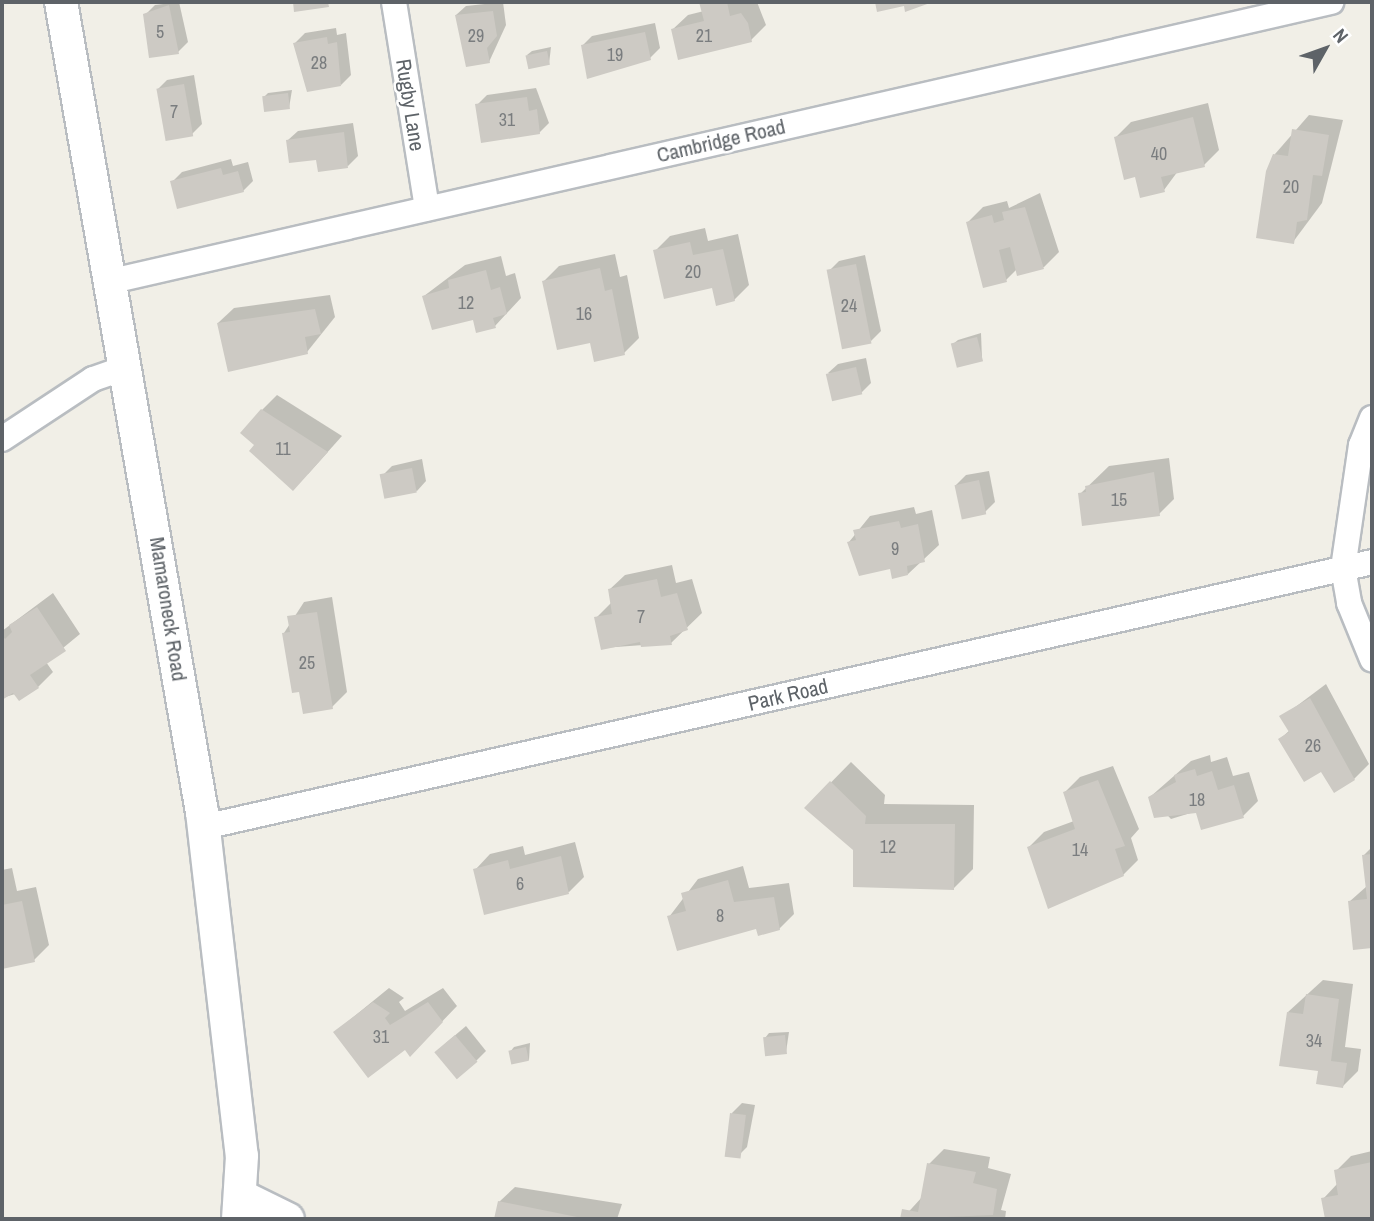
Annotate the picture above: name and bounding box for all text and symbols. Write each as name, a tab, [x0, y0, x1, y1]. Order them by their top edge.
north arrow	[1290, 14, 1360, 84]
house number: 5	[156, 21, 164, 43]
text: N	[1328, 23, 1355, 48]
house number: 29	[468, 25, 484, 47]
house number: 21	[696, 25, 712, 47]
house number: 19	[607, 44, 623, 66]
house number: 28	[311, 52, 327, 74]
street label: Rugby Lane	[390, 57, 430, 153]
house number: 7	[170, 101, 178, 123]
house number: 31	[499, 109, 515, 131]
street label: Cambridge Road	[654, 114, 788, 168]
house number: 40	[1151, 143, 1167, 165]
house number: 20	[1283, 176, 1299, 198]
house number: 20	[685, 261, 701, 283]
house number: 12	[458, 292, 474, 314]
house number: 24	[841, 295, 857, 317]
house number: 16	[576, 303, 592, 325]
house number: 11	[275, 438, 291, 460]
house number: 15	[1111, 489, 1127, 511]
street label: Mamaroneck Road	[144, 535, 192, 683]
house number: 9	[891, 538, 899, 560]
house number: 7	[637, 606, 645, 628]
house number: 25	[299, 652, 315, 674]
street label: Park Road	[746, 674, 830, 716]
house number: 26	[1305, 735, 1321, 757]
house number: 18	[1189, 789, 1205, 811]
house number: 12	[880, 836, 896, 858]
house number: 14	[1072, 839, 1088, 861]
house number: 6	[516, 873, 524, 895]
house number: 8	[716, 905, 724, 927]
house number: 31	[373, 1026, 389, 1048]
house number: 34	[1306, 1030, 1322, 1052]

